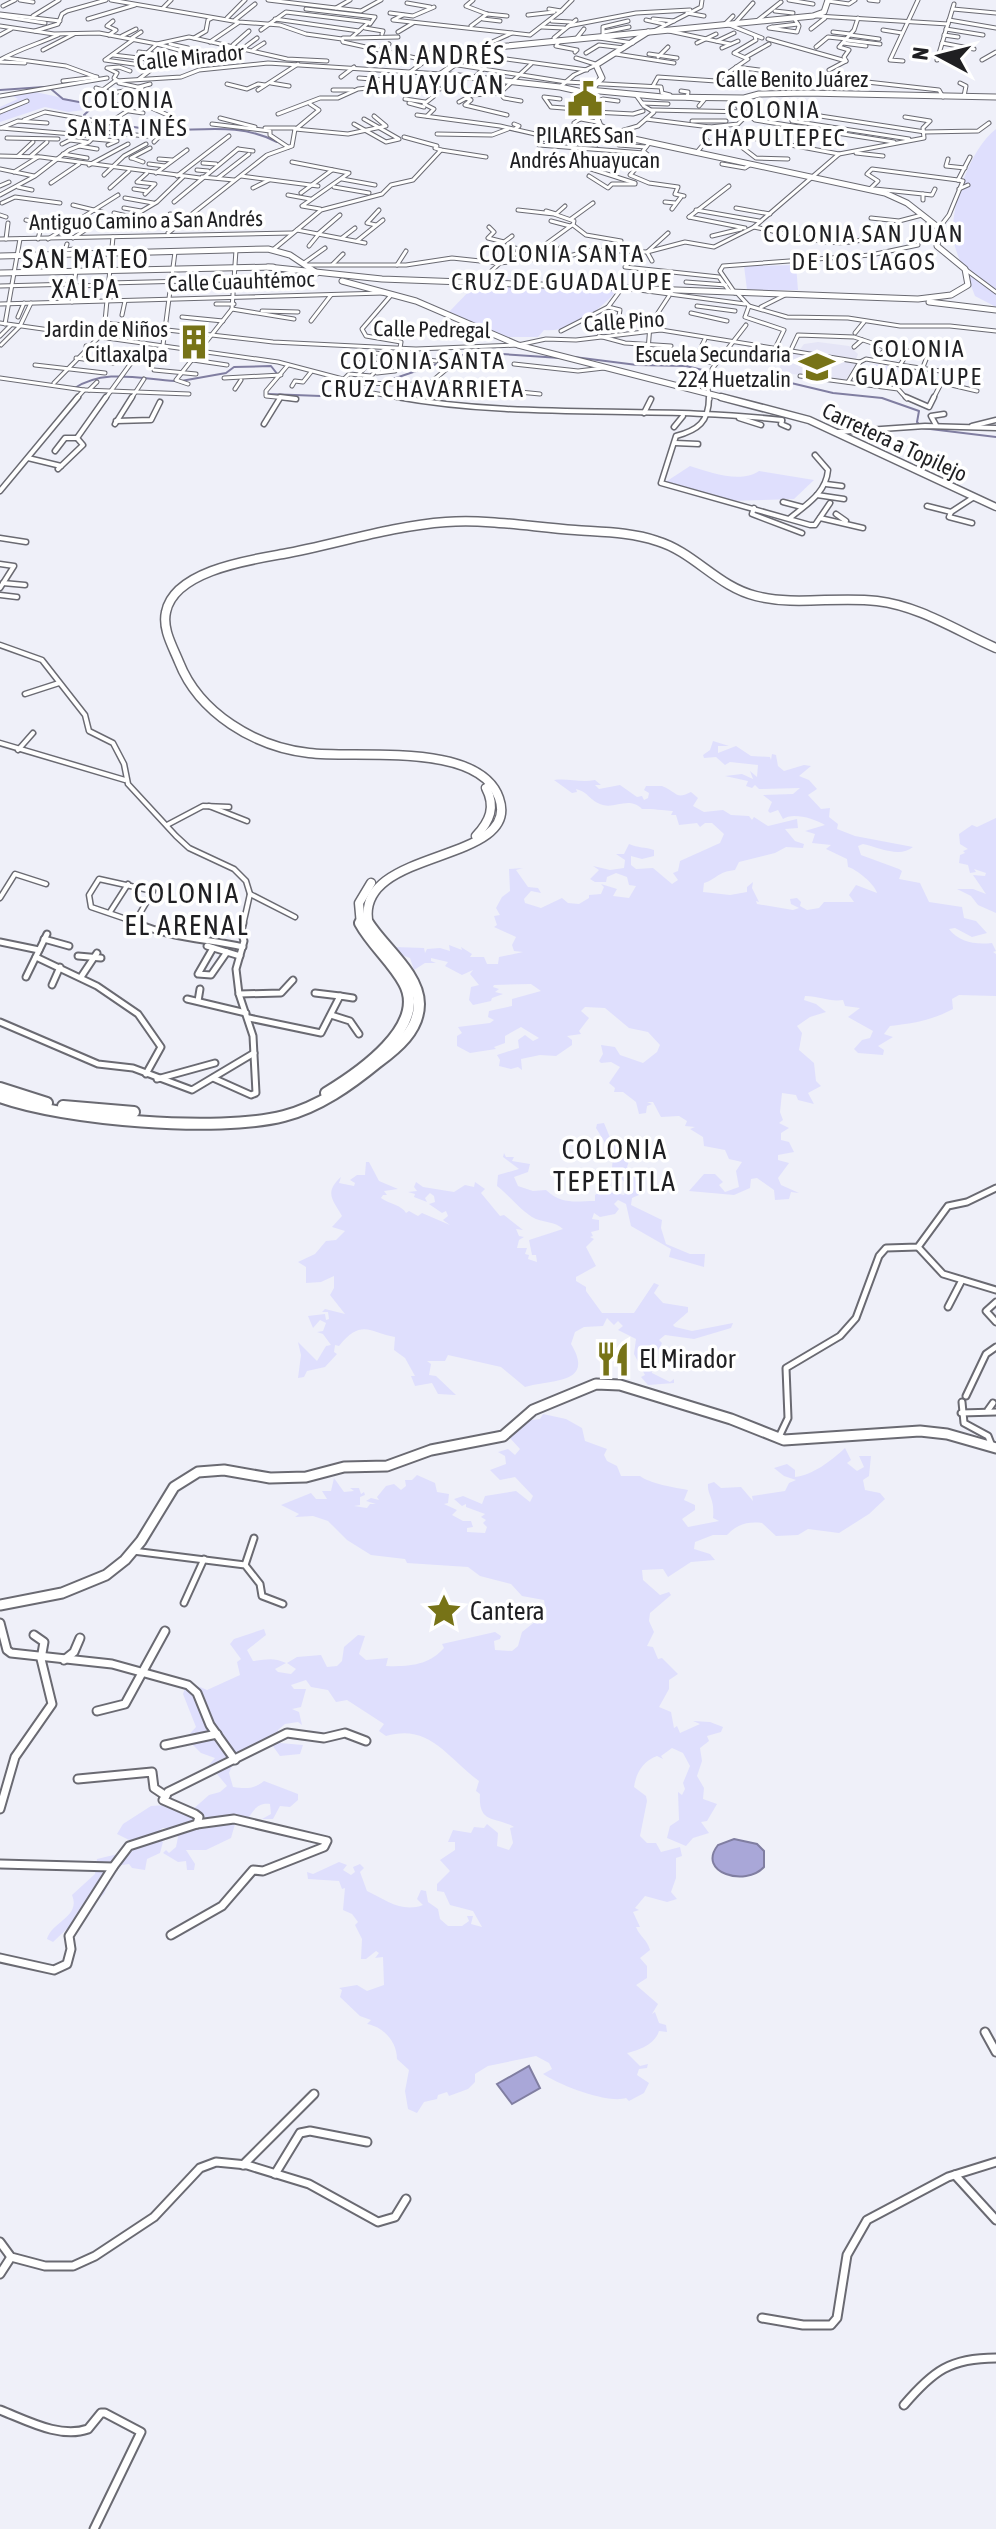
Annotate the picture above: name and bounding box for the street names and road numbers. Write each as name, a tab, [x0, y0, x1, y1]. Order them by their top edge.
street label: Calle Mirador	[135, 38, 246, 76]
street label: Calle Benito Juárez	[716, 66, 868, 92]
street label: Antiguo Camino a San Andrés	[29, 205, 263, 235]
street label: Calle Cuauhtémoc	[167, 265, 316, 297]
street label: Calle Pino	[583, 305, 665, 337]
street label: Calle Pedregal	[373, 315, 491, 343]
street label: Carretera a Topilejo	[818, 397, 972, 487]

